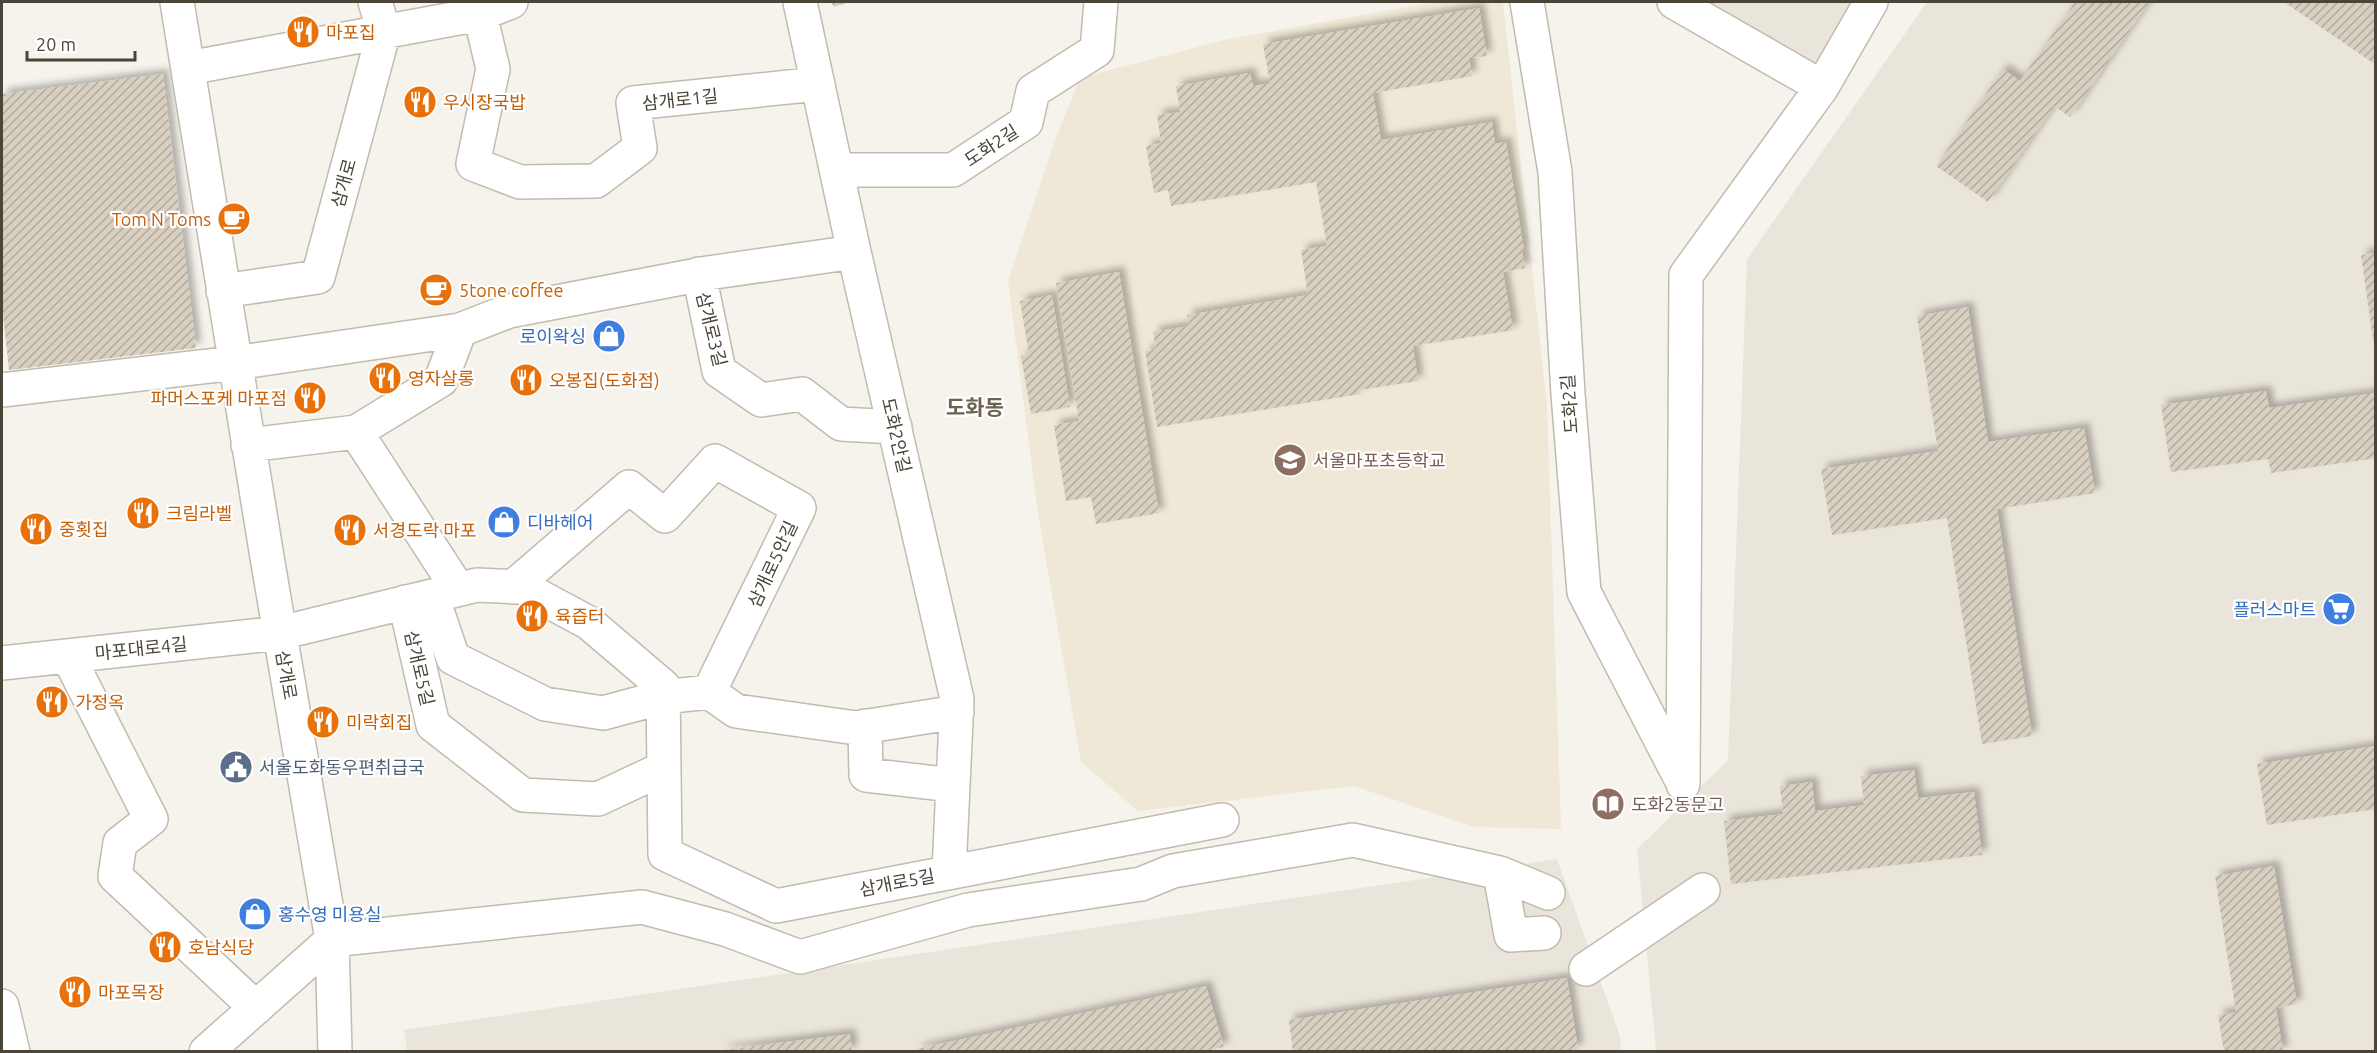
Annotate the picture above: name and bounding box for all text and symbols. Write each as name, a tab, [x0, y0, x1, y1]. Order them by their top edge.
restaurant icon: 마포집	[285, 14, 321, 50]
place label: 마포집	[326, 22, 376, 42]
scale bar	[27, 24, 135, 62]
text: 20 m	[36, 34, 76, 54]
restaurant icon: 우시장국밥	[402, 84, 438, 120]
street label: 삼개로1길	[641, 85, 719, 113]
place label: 우시장국밥	[443, 92, 526, 112]
street label: 도화2길	[960, 120, 1022, 170]
street label: 삼개로	[327, 156, 359, 210]
cafe icon: Tom N Toms	[216, 201, 252, 237]
place label: Tom N Toms	[112, 209, 211, 229]
cafe icon: 5tone coffee	[418, 272, 454, 308]
place label: 5tone coffee	[459, 280, 563, 300]
street label: 삼개로3길	[693, 290, 731, 368]
shop icon: 로이왁싱	[591, 318, 627, 354]
place label: 로이왁싱	[520, 326, 586, 346]
restaurant icon: 영자살롱	[367, 360, 403, 396]
restaurant icon: 오봉집(도화점)	[508, 362, 544, 398]
place label: 영자살롱	[408, 368, 474, 388]
place label: 오봉집(도화점)	[549, 370, 660, 391]
street label: 도화2길	[1557, 373, 1581, 435]
restaurant icon: 파머스포케 마포점	[292, 380, 328, 416]
place label: 파머스포케 마포점	[150, 388, 287, 408]
district label: 도화동	[946, 395, 1004, 419]
street label: 도화2안길	[879, 396, 915, 474]
school or university icon: 서울마포초등학교	[1272, 442, 1308, 478]
place label: 서울마포초등학교	[1313, 450, 1445, 470]
restaurant icon: 크림라벨	[125, 495, 161, 531]
place label: 크림라벨	[166, 503, 232, 523]
shop icon: 디바헤어	[486, 504, 522, 540]
restaurant icon: 중횟집	[18, 511, 54, 547]
restaurant icon: 서경도락 마포	[332, 512, 368, 548]
place label: 디바헤어	[527, 512, 593, 532]
street label: 삼개로5안길	[743, 518, 801, 610]
place label: 중횟집	[59, 519, 109, 539]
place label: 서경도락 마포	[373, 520, 476, 540]
supermarket icon: 플러스마트	[2321, 591, 2357, 627]
restaurant icon: 육즙터	[514, 598, 550, 634]
place label: 플러스마트	[2233, 599, 2316, 619]
place label: 육즙터	[555, 606, 605, 626]
street label: 삼개로5길	[402, 629, 438, 707]
street label: 마포대로4길	[94, 633, 188, 663]
street label: 삼개로	[273, 649, 301, 701]
restaurant icon: 가정옥	[34, 684, 70, 720]
place label: 가정옥	[75, 692, 125, 712]
restaurant icon: 미락회집	[305, 704, 341, 740]
place label: 미락회집	[346, 712, 412, 732]
public building icon: 서울도화동우편취급국	[218, 749, 254, 785]
place label: 서울도화동우편취급국	[259, 757, 425, 777]
library icon: 도화2동문고	[1590, 786, 1626, 822]
place label: 도화2동문고	[1631, 794, 1724, 814]
street label: 삼개로5길	[858, 865, 936, 899]
shop icon: 홍수영 미용실	[237, 896, 273, 932]
place label: 홍수영 미용실	[278, 904, 381, 924]
restaurant icon: 호남식당	[147, 929, 183, 965]
place label: 호남식당	[188, 937, 254, 957]
restaurant icon: 마포목장	[57, 974, 93, 1010]
place label: 마포목장	[98, 982, 164, 1002]

